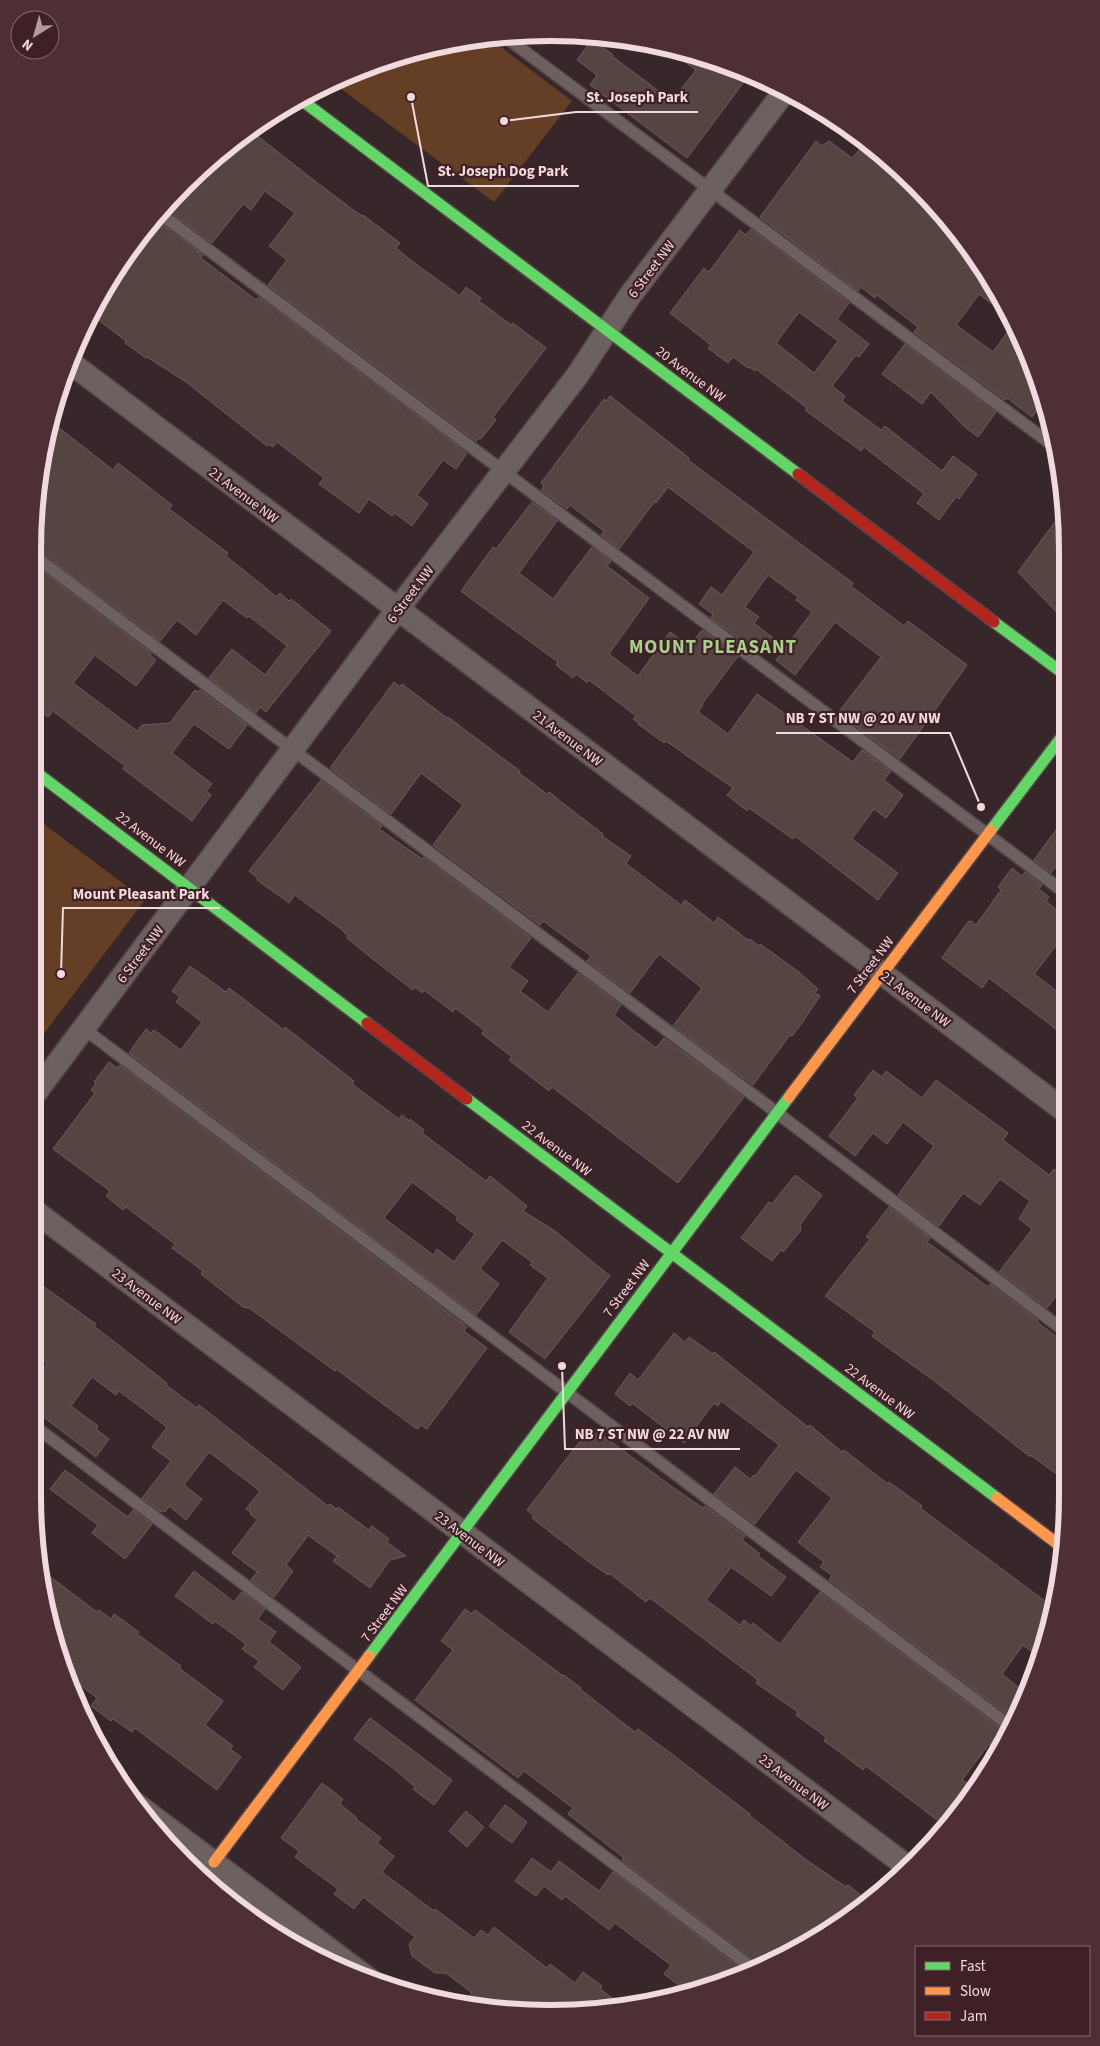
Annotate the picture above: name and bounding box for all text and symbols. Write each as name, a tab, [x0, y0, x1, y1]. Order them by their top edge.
north arrow	[10, 10, 60, 60]
text: N	[18, 34, 38, 55]
callout: St. Joseph Park	[576, 82, 698, 112]
text: St. Joseph Park	[586, 87, 689, 108]
callout: St. Joseph Dog Park	[428, 156, 579, 186]
text: St. Joseph Dog Park	[438, 161, 569, 182]
street label: 6 Street NW	[623, 237, 680, 303]
street label: 20 Avenue NW	[651, 342, 729, 408]
street label: 21 Avenue NW	[204, 463, 282, 529]
street label: 6 Street NW	[382, 562, 439, 628]
district label: MOUNT PLEASANT	[629, 634, 797, 661]
callout: NB 7 ST NW @ 20 AV NW	[776, 703, 950, 733]
street label: 21 Avenue NW	[528, 706, 606, 772]
text: NB 7 ST NW @ 20 AV NW	[786, 708, 940, 729]
street label: 22 Avenue NW	[111, 807, 189, 873]
callout: Mount Pleasant Park	[63, 878, 220, 908]
text: Mount Pleasant Park	[73, 884, 210, 905]
street label: 6 Street NW	[112, 922, 169, 988]
street label: 7 Street NW	[842, 933, 899, 999]
street label: 21 Avenue NW	[876, 967, 954, 1033]
street label: 22 Avenue NW	[517, 1116, 595, 1182]
street label: 7 Street NW	[598, 1256, 655, 1322]
street label: 23 Avenue NW	[107, 1264, 185, 1330]
street label: 22 Avenue NW	[840, 1359, 918, 1425]
callout: NB 7 ST NW @ 22 AV NW	[565, 1419, 740, 1449]
text: NB 7 ST NW @ 22 AV NW	[575, 1424, 729, 1445]
street label: 23 Avenue NW	[430, 1507, 508, 1573]
street label: 7 Street NW	[356, 1581, 413, 1647]
street label: 23 Avenue NW	[754, 1750, 832, 1816]
legend	[915, 1946, 1090, 2036]
text: Fast	[960, 1956, 986, 1977]
text: Slow	[960, 1981, 991, 2002]
text: Jam	[960, 2006, 987, 2027]

